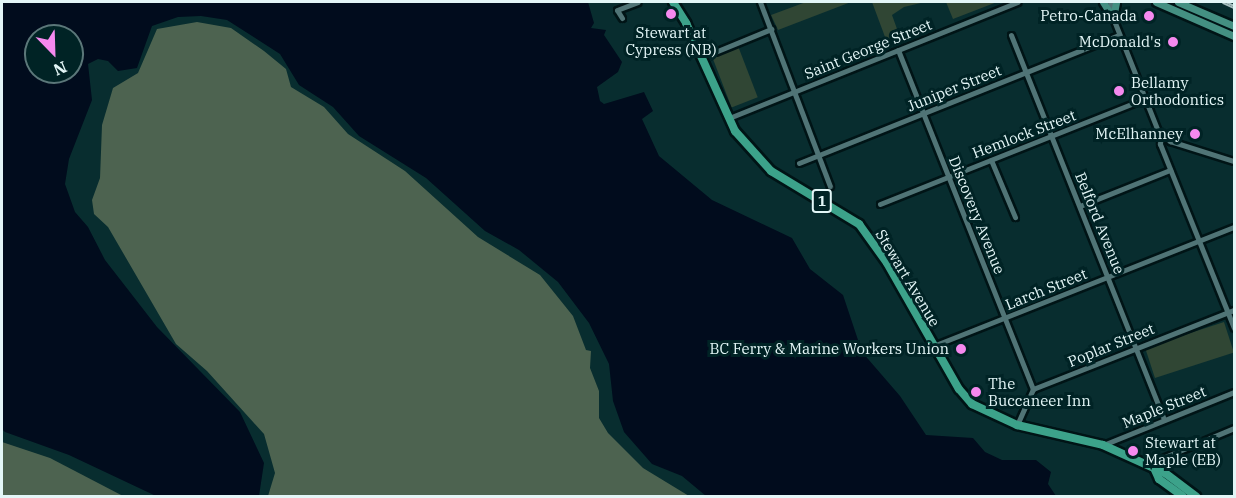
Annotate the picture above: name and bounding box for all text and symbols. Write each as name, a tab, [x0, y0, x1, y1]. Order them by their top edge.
marker: Stewart at Cypress (NB)	[664, 7, 678, 21]
place label: Petro-Canada	[1040, 7, 1137, 25]
marker: Petro-Canada	[1142, 9, 1156, 23]
street label: Saint George Street	[802, 15, 934, 83]
place label: Stewart at Cypress (NB)	[625, 23, 717, 58]
north arrow	[24, 24, 84, 84]
place label: McDonald's	[1079, 33, 1161, 51]
marker: McDonald's	[1166, 35, 1180, 49]
text: N	[51, 57, 70, 80]
street label: Juniper Street	[904, 61, 1004, 115]
place label: Bellamy Orthodontics	[1131, 73, 1224, 108]
marker: Bellamy Orthodontics	[1112, 84, 1126, 98]
street label: Hemlock Street	[970, 106, 1078, 162]
place label: McElhanney	[1095, 125, 1183, 143]
marker: McElhanney	[1188, 127, 1202, 141]
street label: Discovery Avenue	[945, 153, 1009, 277]
street label: Belford Avenue	[1071, 170, 1129, 276]
road number: 1	[812, 190, 832, 212]
street label: Stewart Avenue	[872, 226, 944, 330]
street label: Larch Street	[1003, 264, 1089, 314]
street label: Poplar Street	[1065, 319, 1157, 371]
place label: BC Ferry & Marine Workers Union	[709, 340, 949, 358]
marker: BC Ferry & Marine Workers Union	[954, 342, 968, 356]
place label: The Buccaneer Inn	[988, 374, 1091, 409]
street label: Maple Street	[1120, 382, 1208, 432]
marker: The Buccaneer Inn	[969, 385, 983, 399]
place label: Stewart at Maple (EB)	[1145, 433, 1221, 468]
marker: Stewart at Maple (EB)	[1126, 444, 1140, 458]

